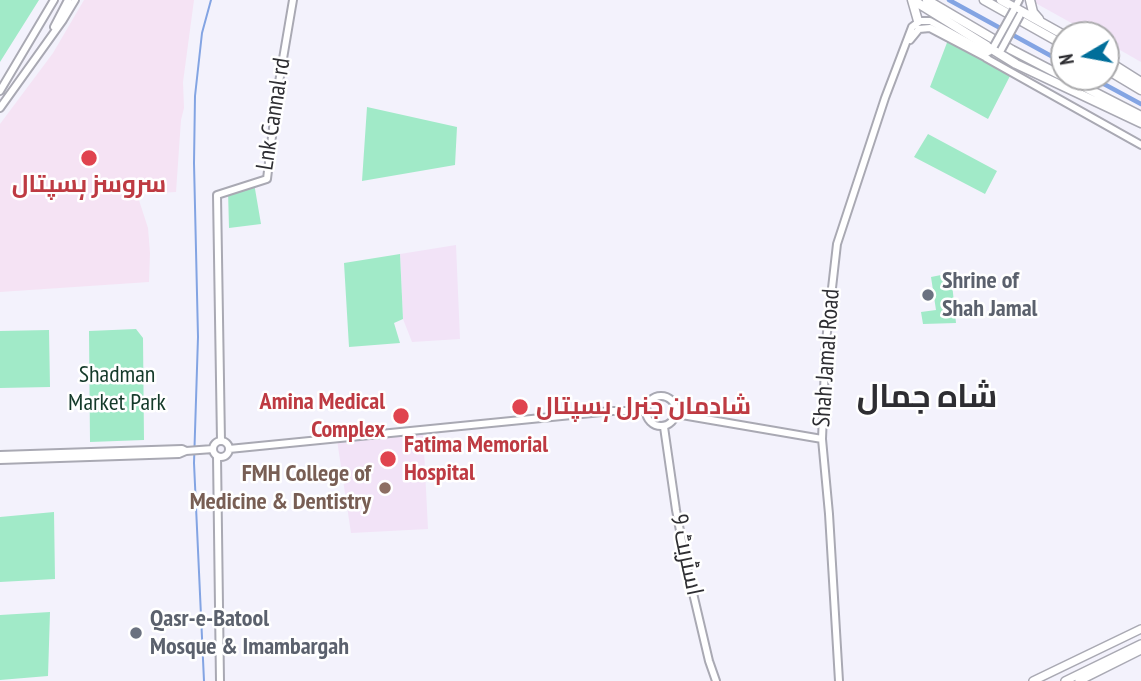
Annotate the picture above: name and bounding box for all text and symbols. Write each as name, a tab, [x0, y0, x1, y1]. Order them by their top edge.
north arrow	[1050, 21, 1120, 91]
text: N	[1054, 52, 1079, 66]
street label: Lnk Cannal rd	[251, 56, 297, 172]
marker: سروسز ہسپتال	[79, 148, 99, 168]
place label: سروسز ہسپتال	[12, 171, 166, 199]
place label: Shrine of Shah Jamal	[942, 267, 1037, 323]
marker: Shrine of Shah Jamal	[920, 287, 936, 303]
street label: Shah Jamal Road	[808, 288, 846, 428]
park label: Shadman Market Park	[68, 361, 166, 417]
district label: شاہ جمال	[857, 379, 997, 417]
place label: Amina Medical Complex	[260, 388, 385, 444]
place label: شادمان جنرل ہسپتال	[536, 393, 751, 421]
marker: شادمان جنرل ہسپتال	[510, 397, 530, 417]
marker: Amina Medical Complex	[391, 406, 411, 426]
place label: Fatima Memorial Hospital	[404, 431, 548, 487]
marker: Fatima Memorial Hospital	[378, 449, 398, 469]
place label: FMH College of Medicine & Dentistry	[190, 460, 371, 516]
marker: FMH College of Medicine & Dentistry	[377, 480, 393, 496]
street label: اسٹریٹ 9	[663, 512, 709, 598]
place label: Qasr-e-Batool Mosque & Imambargah	[150, 605, 349, 661]
marker: Qasr-e-Batool Mosque & Imambargah	[128, 625, 144, 641]

